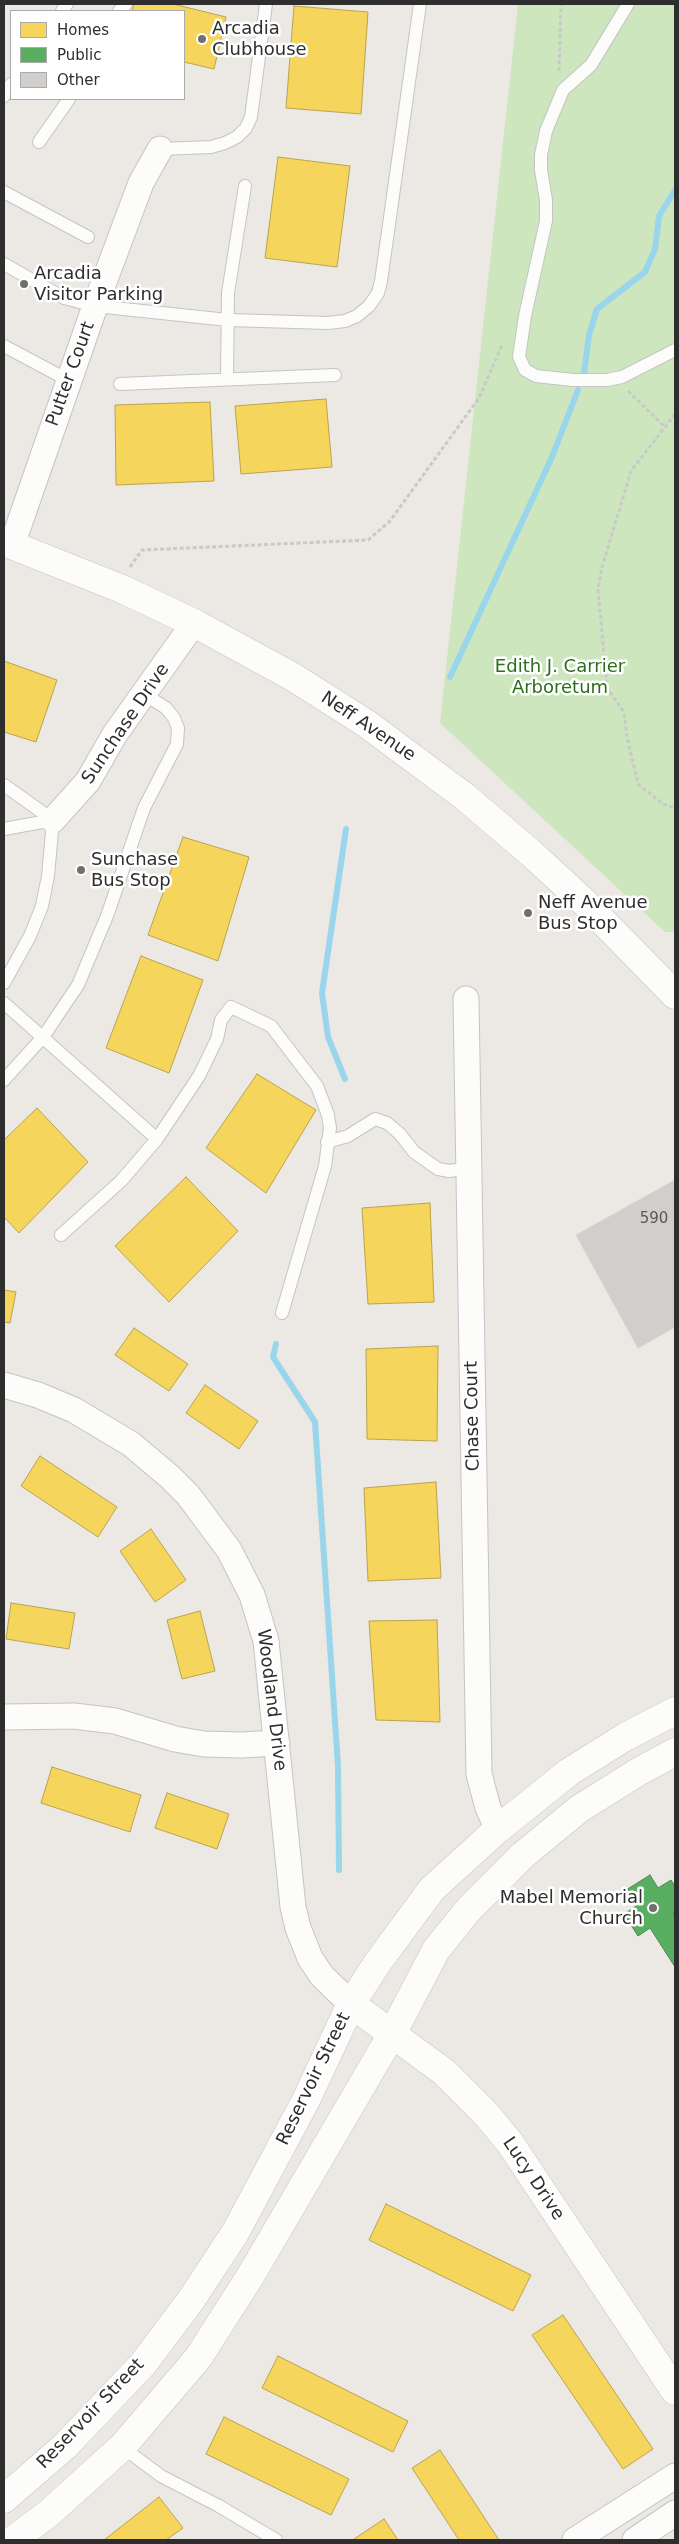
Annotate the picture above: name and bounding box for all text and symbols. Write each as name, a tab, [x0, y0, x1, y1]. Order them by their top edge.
legend	[10, 10, 185, 100]
place label: Arcadia Clubhouse	[212, 18, 307, 60]
text: Homes	[57, 21, 109, 39]
marker: Arcadia Clubhouse	[196, 33, 208, 45]
text: Public	[57, 46, 101, 64]
text: Other	[57, 71, 100, 89]
place label: Arcadia Visitor Parking	[34, 263, 163, 306]
marker: Arcadia Visitor Parking	[18, 278, 30, 290]
street label: Putter Court	[42, 319, 100, 429]
park label: Edith J. Carrier Arboretum	[495, 656, 625, 699]
street label: Sunchase Drive	[78, 660, 174, 788]
street label: Neff Avenue	[317, 687, 419, 767]
place label: Sunchase Bus Stop	[91, 849, 178, 892]
marker: Sunchase Bus Stop	[75, 864, 87, 876]
place label: Neff Avenue Bus Stop	[538, 892, 648, 934]
marker: Neff Avenue Bus Stop	[522, 907, 534, 919]
house number: 590	[640, 1210, 668, 1228]
street label: Chase Court	[461, 1361, 485, 1471]
street label: Woodland Drive	[252, 1628, 290, 1772]
place label: Mabel Memorial Church	[500, 1887, 643, 1930]
marker: Mabel Memorial Church	[647, 1902, 659, 1914]
street label: Reservoir Street	[272, 2009, 356, 2149]
street label: Lucy Drive	[497, 2133, 569, 2225]
street label: Reservoir Street	[33, 2354, 149, 2474]

